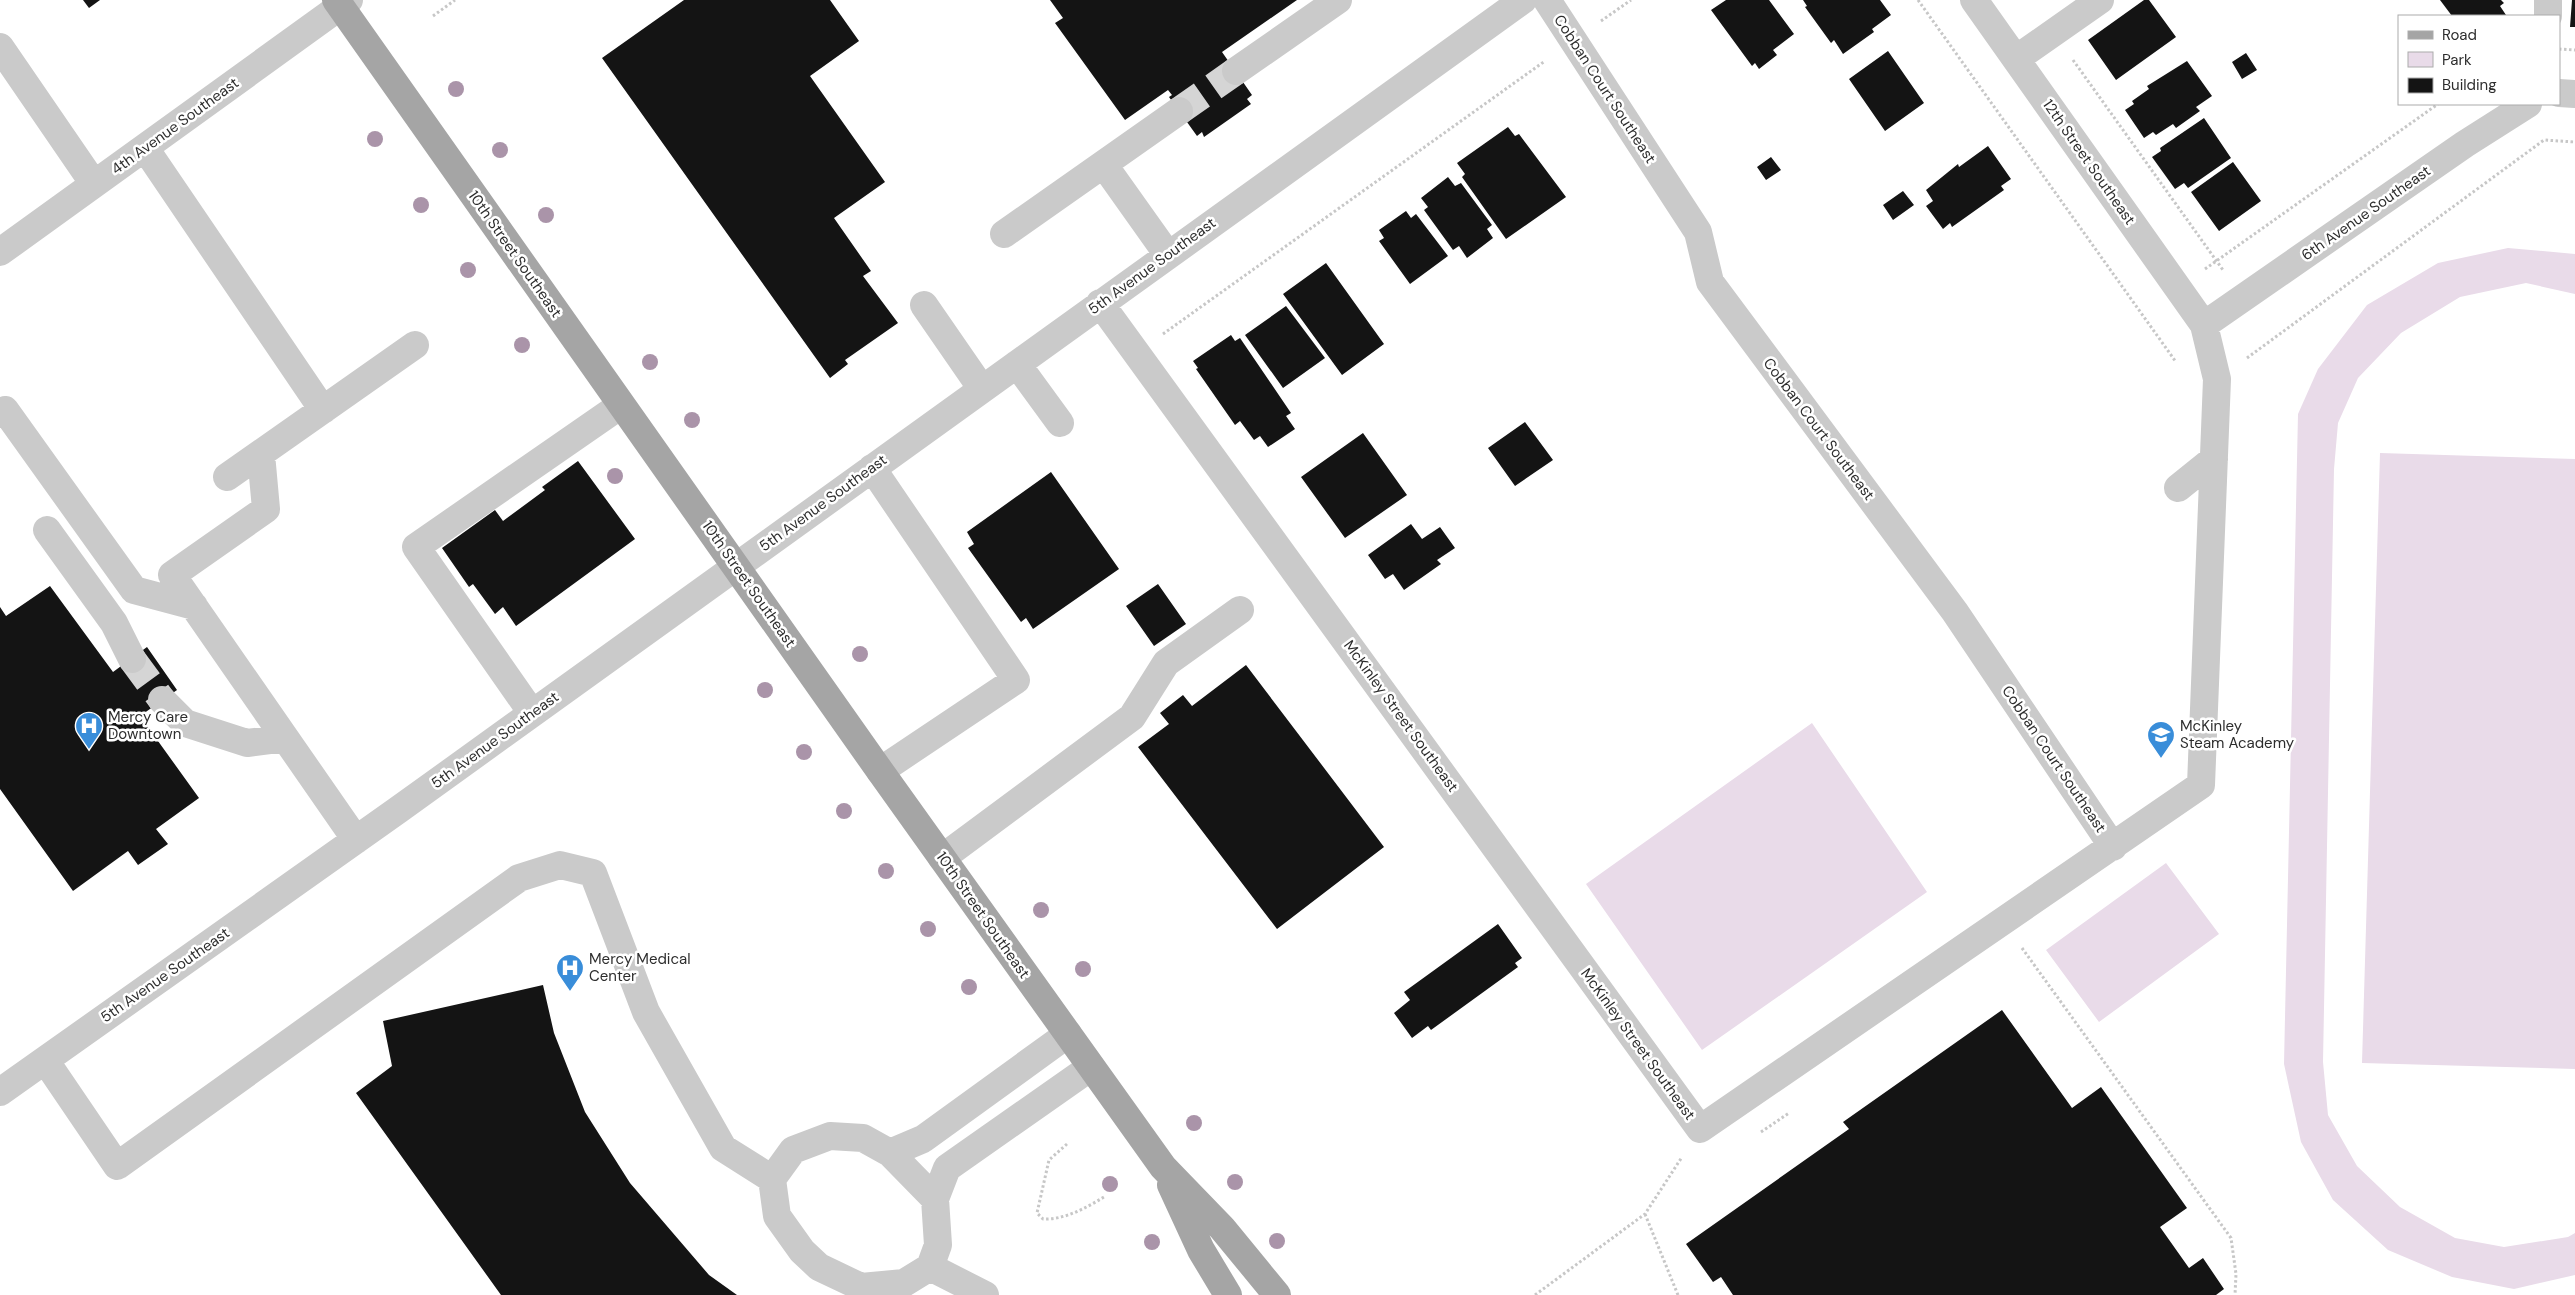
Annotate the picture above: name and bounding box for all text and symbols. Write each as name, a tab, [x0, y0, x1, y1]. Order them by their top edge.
street label: Cobban Court Southeast	[1549, 11, 1661, 167]
legend	[2398, 15, 2560, 105]
text: Road	[2442, 25, 2477, 45]
text: Park	[2442, 50, 2472, 70]
street label: 4th Avenue Southeast	[107, 73, 243, 179]
text: Building	[2442, 75, 2497, 95]
street label: 12th Street Southeast	[2038, 95, 2140, 229]
street label: 6th Avenue Southeast	[2297, 161, 2435, 265]
street label: 10th Street Southeast	[464, 187, 566, 321]
street label: 5th Avenue Southeast	[1084, 213, 1220, 319]
street label: Cobban Court Southeast	[1759, 354, 1879, 504]
street label: 5th Avenue Southeast	[755, 450, 891, 556]
street label: 10th Street Southeast	[698, 517, 800, 651]
street label: McKinley Street Southeast	[1339, 636, 1463, 796]
street label: Cobban Court Southeast	[1997, 682, 2111, 837]
street label: 5th Avenue Southeast	[427, 687, 563, 793]
place label: Mercy Care Downtown	[108, 707, 188, 744]
hospital icon: Mercy Care Downtown	[74, 711, 104, 750]
place label: McKinley Steam Academy	[2180, 716, 2295, 753]
school or university icon: McKinley Steam Academy	[2146, 720, 2176, 759]
street label: 10th Street Southeast	[932, 848, 1034, 982]
street label: 5th Avenue Southeast	[97, 923, 234, 1027]
place label: Mercy Medical Center	[589, 949, 691, 986]
hospital icon: Mercy Medical Center	[555, 953, 585, 992]
street label: McKinley Street Southeast	[1576, 964, 1700, 1124]

